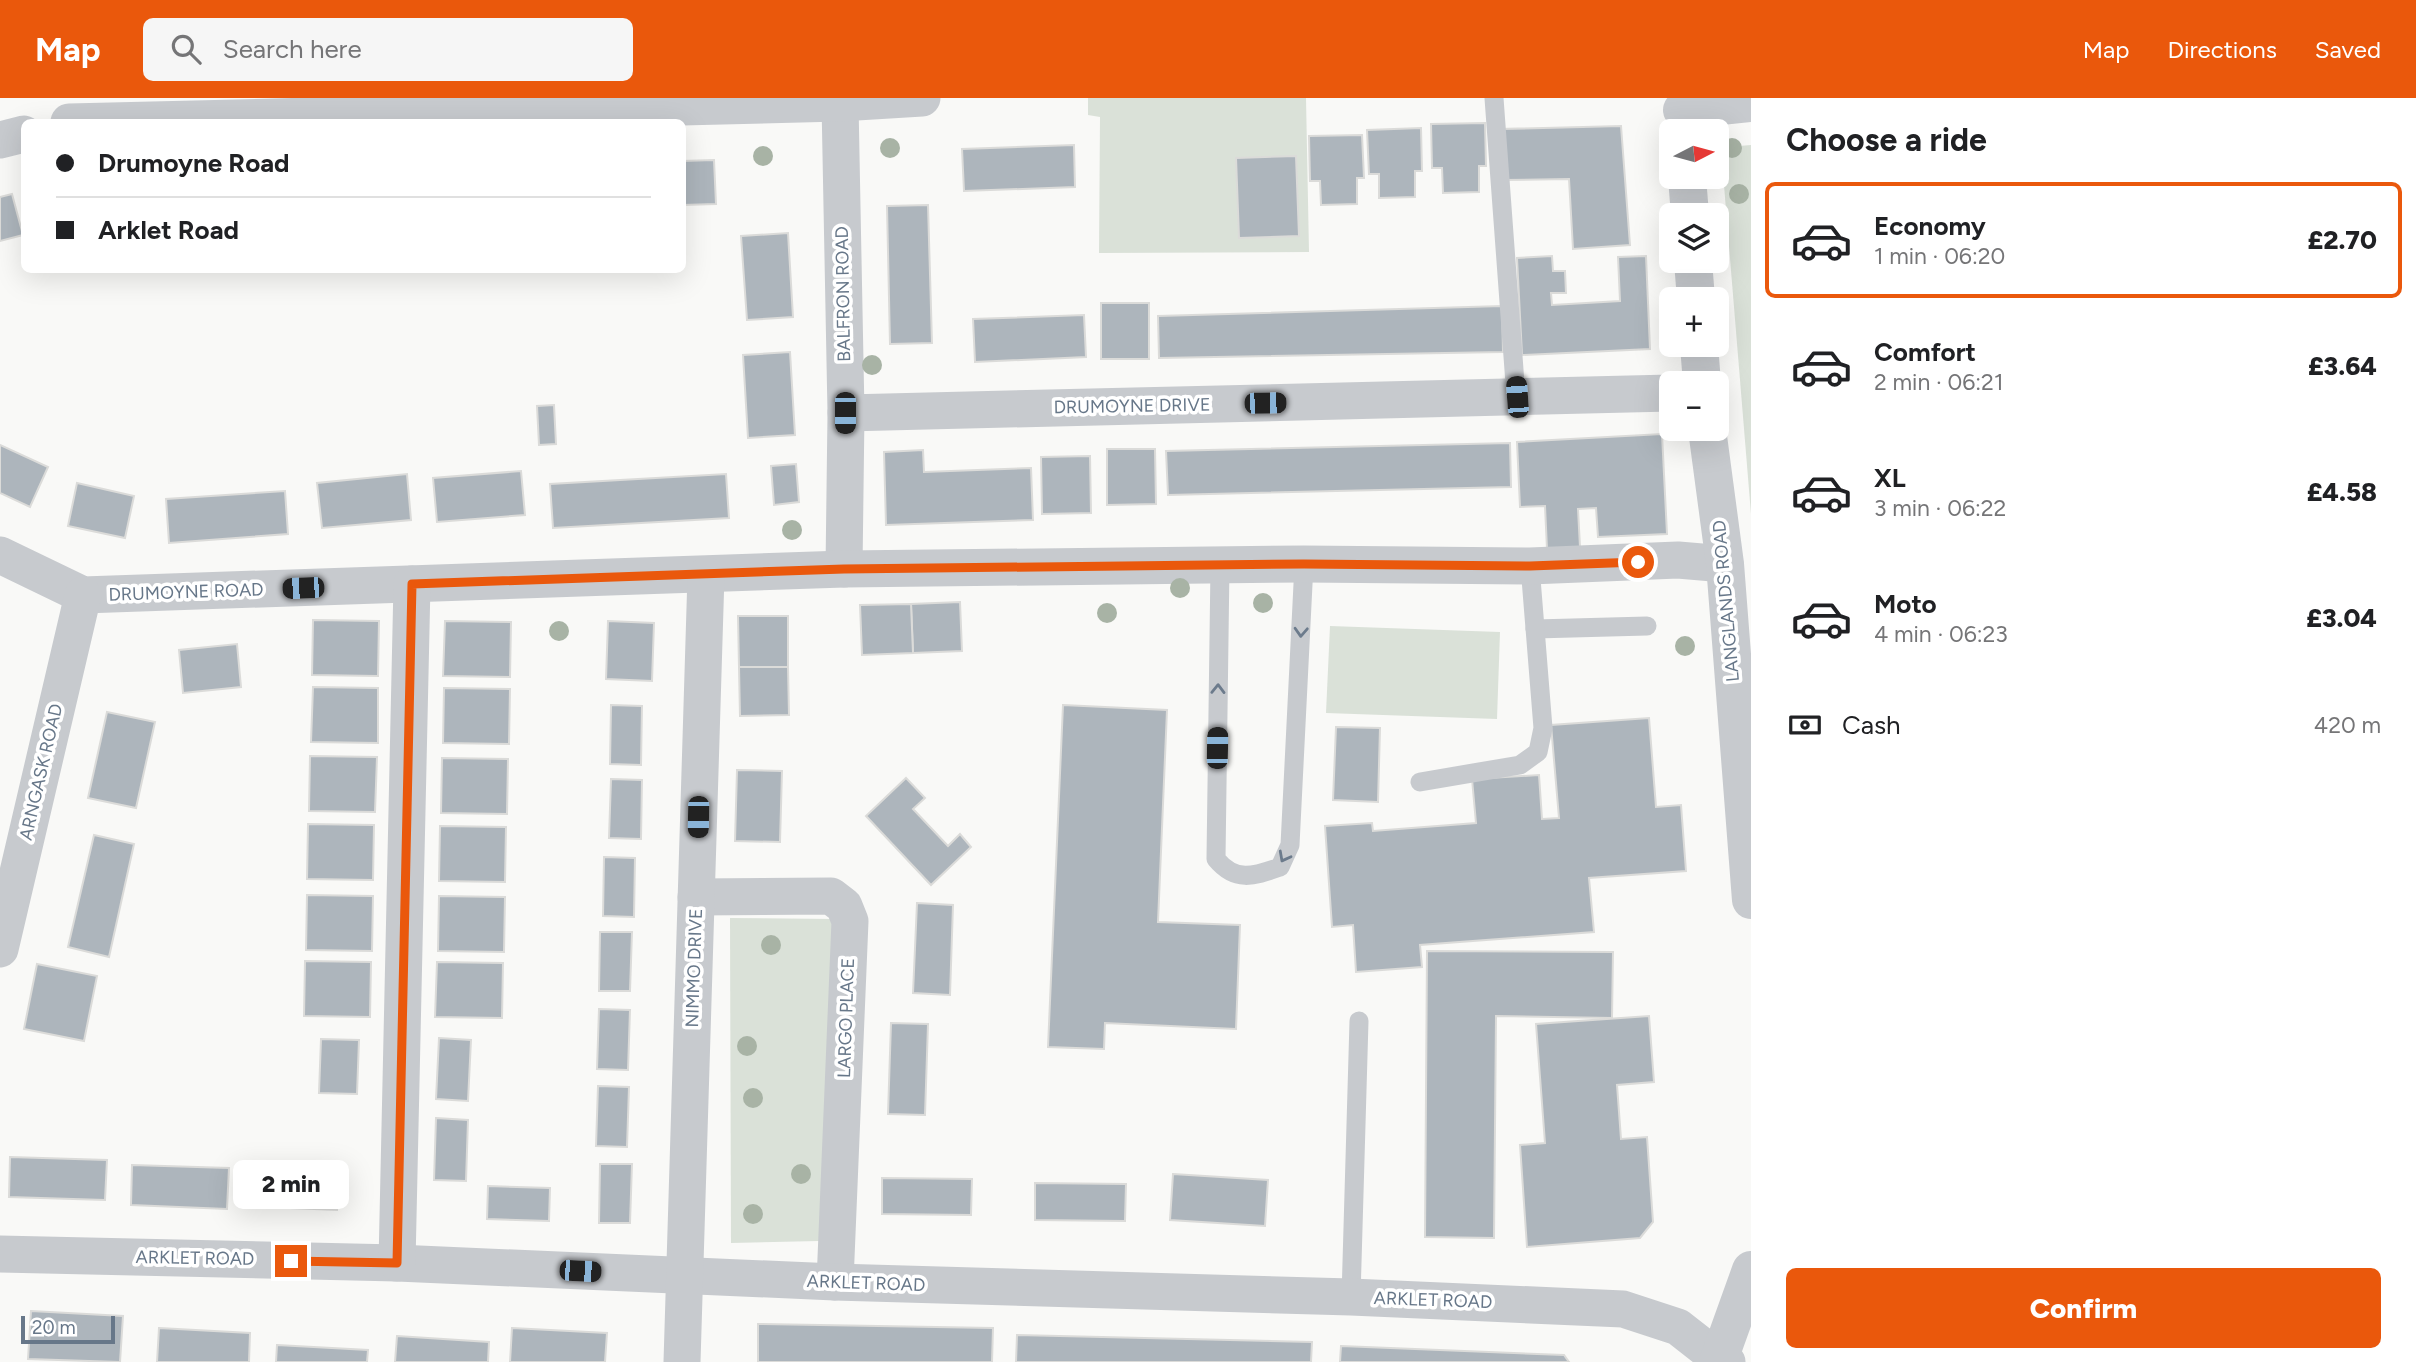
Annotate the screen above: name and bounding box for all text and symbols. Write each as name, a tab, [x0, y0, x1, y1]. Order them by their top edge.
search box	[143, 18, 633, 81]
text: Map	[35, 30, 101, 69]
icon: search	[167, 30, 205, 68]
text: Search here	[223, 33, 362, 65]
text: Map	[2083, 35, 2129, 64]
text: Directions	[2167, 35, 2277, 64]
text: Saved	[2315, 35, 2381, 64]
north arrow	[1659, 119, 1729, 189]
map controls	[1659, 119, 1729, 441]
text: Choose a ride	[1786, 121, 1987, 159]
text: Drumoyne Road	[98, 147, 290, 179]
button: layers	[1659, 203, 1729, 273]
icon: car	[1790, 209, 1853, 272]
text: Economy	[1874, 210, 1986, 242]
text: Arklet Road	[98, 214, 239, 246]
text: £2.70	[2307, 224, 2377, 256]
street label: BALFRON ROAD	[831, 226, 855, 362]
text: 1 min · 06:20	[1874, 242, 2005, 270]
button: +	[1659, 287, 1729, 357]
icon: car	[1790, 335, 1853, 398]
text: Comfort	[1874, 336, 1976, 368]
text: £3.64	[2308, 350, 2377, 382]
text: 2 min · 06:21	[1874, 368, 2003, 396]
button: −	[1659, 371, 1729, 441]
car	[1506, 375, 1529, 419]
car	[835, 392, 856, 434]
car	[1244, 392, 1287, 414]
street label: DRUMOYNE DRIVE	[1053, 394, 1211, 418]
icon: car	[1790, 461, 1853, 524]
text: XL	[1874, 462, 1906, 494]
text: £4.58	[2307, 476, 2377, 508]
text: 3 min · 06:22	[1874, 494, 2006, 522]
street label: LANGLANDS ROAD	[1708, 519, 1744, 683]
route start	[1622, 546, 1654, 578]
car	[282, 577, 325, 599]
street label: DRUMOYNE ROAD	[108, 578, 264, 606]
icon: car	[1790, 587, 1853, 650]
text: Moto	[1874, 588, 1937, 620]
text: £3.04	[2306, 602, 2377, 634]
text: 4 min · 06:23	[1874, 620, 2008, 648]
one-way arrow	[1293, 626, 1308, 637]
one-way arrow	[1210, 684, 1226, 694]
street label: ARNGASK ROAD	[15, 702, 67, 842]
icon: cash	[1786, 706, 1824, 744]
text: Cash	[1842, 709, 1901, 741]
text: 420 m	[2314, 711, 2381, 739]
car	[1207, 727, 1228, 769]
car	[688, 796, 709, 838]
one-way arrow	[1279, 850, 1293, 863]
street label: NIMMO DRIVE	[681, 908, 707, 1028]
street label: LARGO PLACE	[833, 958, 859, 1078]
callout: 2 min	[233, 1160, 349, 1208]
text: 2 min	[262, 1170, 320, 1198]
route end	[275, 1245, 307, 1277]
street label: ARKLET ROAD	[135, 1246, 255, 1270]
car	[559, 1259, 602, 1283]
button: Confirm	[1786, 1268, 2381, 1348]
street label: ARKLET ROAD	[806, 1270, 926, 1296]
street label: ARKLET ROAD	[1373, 1287, 1493, 1313]
scale bar	[21, 1313, 116, 1345]
text: 20 m	[32, 1316, 76, 1339]

